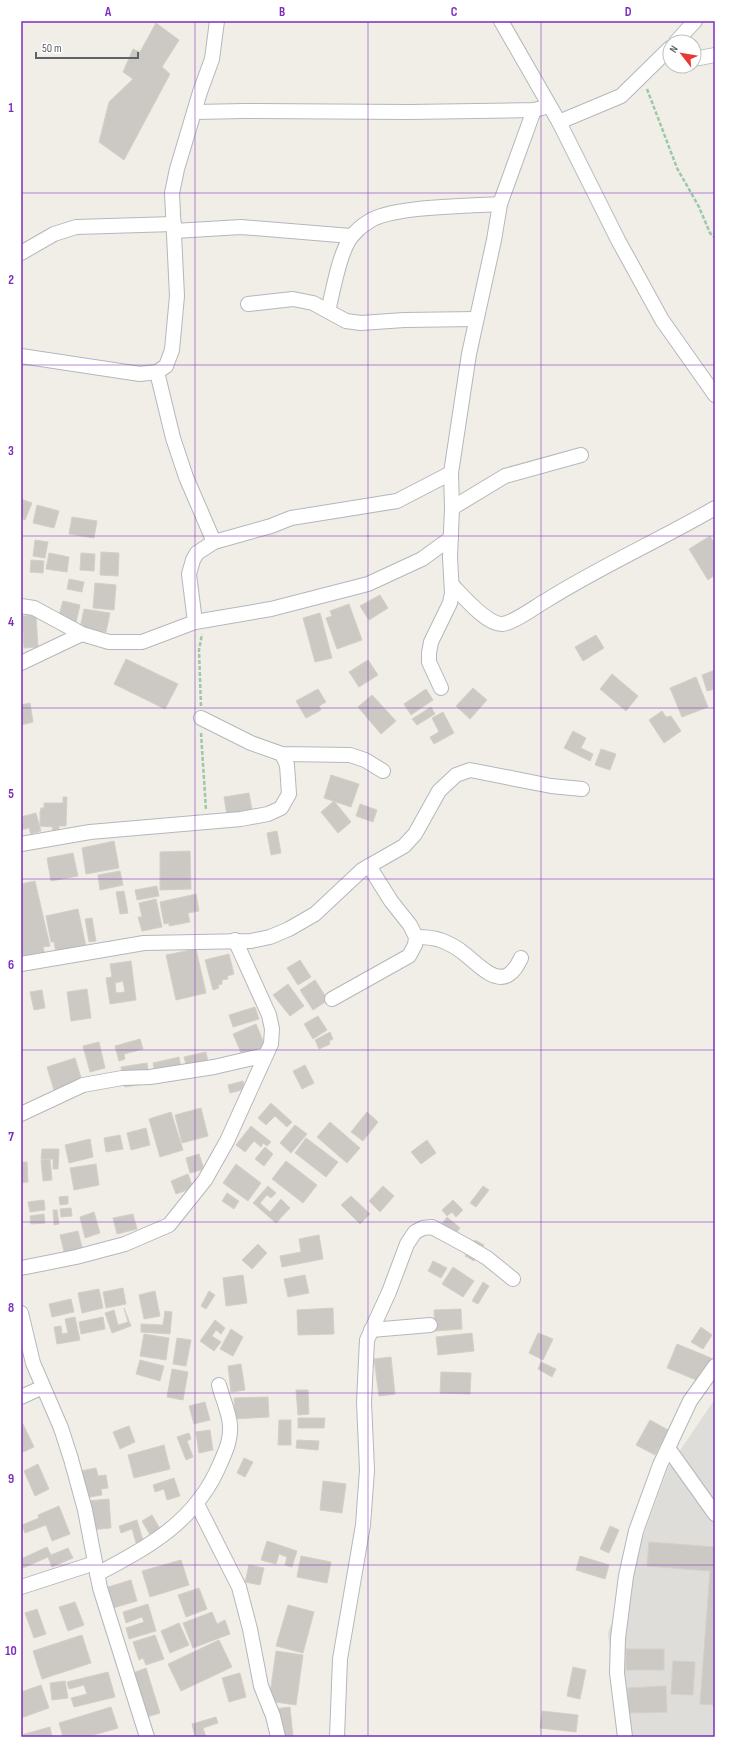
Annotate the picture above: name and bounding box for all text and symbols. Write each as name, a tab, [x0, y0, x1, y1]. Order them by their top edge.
text: A	[104, 4, 112, 20]
text: B	[279, 4, 285, 20]
text: C	[451, 4, 458, 20]
text: D	[625, 4, 632, 20]
scale bar	[36, 34, 138, 60]
north arrow	[662, 34, 702, 74]
text: 50 m	[42, 41, 62, 56]
text: N	[667, 43, 681, 55]
text: 1	[8, 100, 14, 116]
text: 2	[8, 272, 14, 288]
text: 3	[8, 443, 14, 459]
text: 4	[8, 614, 14, 630]
text: 5	[8, 786, 14, 802]
text: 6	[8, 957, 14, 973]
text: 7	[8, 1129, 14, 1145]
text: 8	[8, 1300, 14, 1316]
text: 9	[8, 1471, 14, 1487]
text: 10	[5, 1643, 17, 1659]

